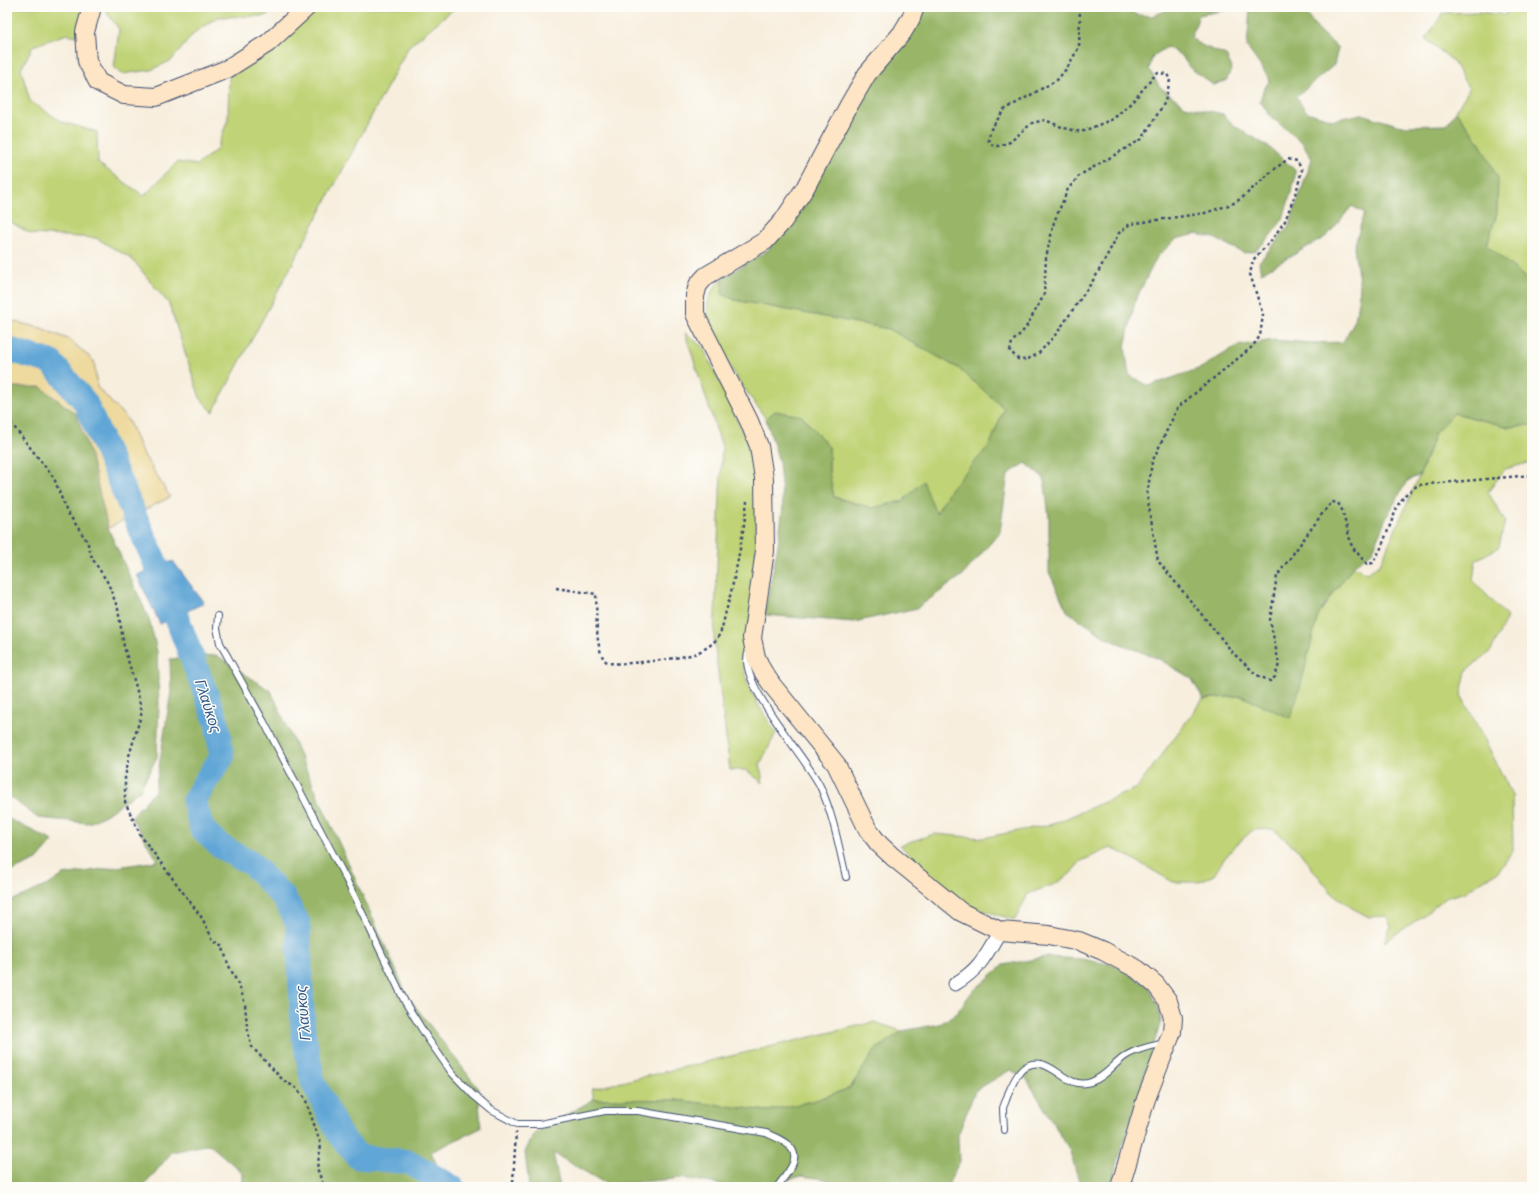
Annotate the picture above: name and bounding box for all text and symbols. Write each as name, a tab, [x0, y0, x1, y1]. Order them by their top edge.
water label: Γλαύκος	[190, 677, 225, 736]
water label: Γλαύκος	[292, 984, 315, 1041]

